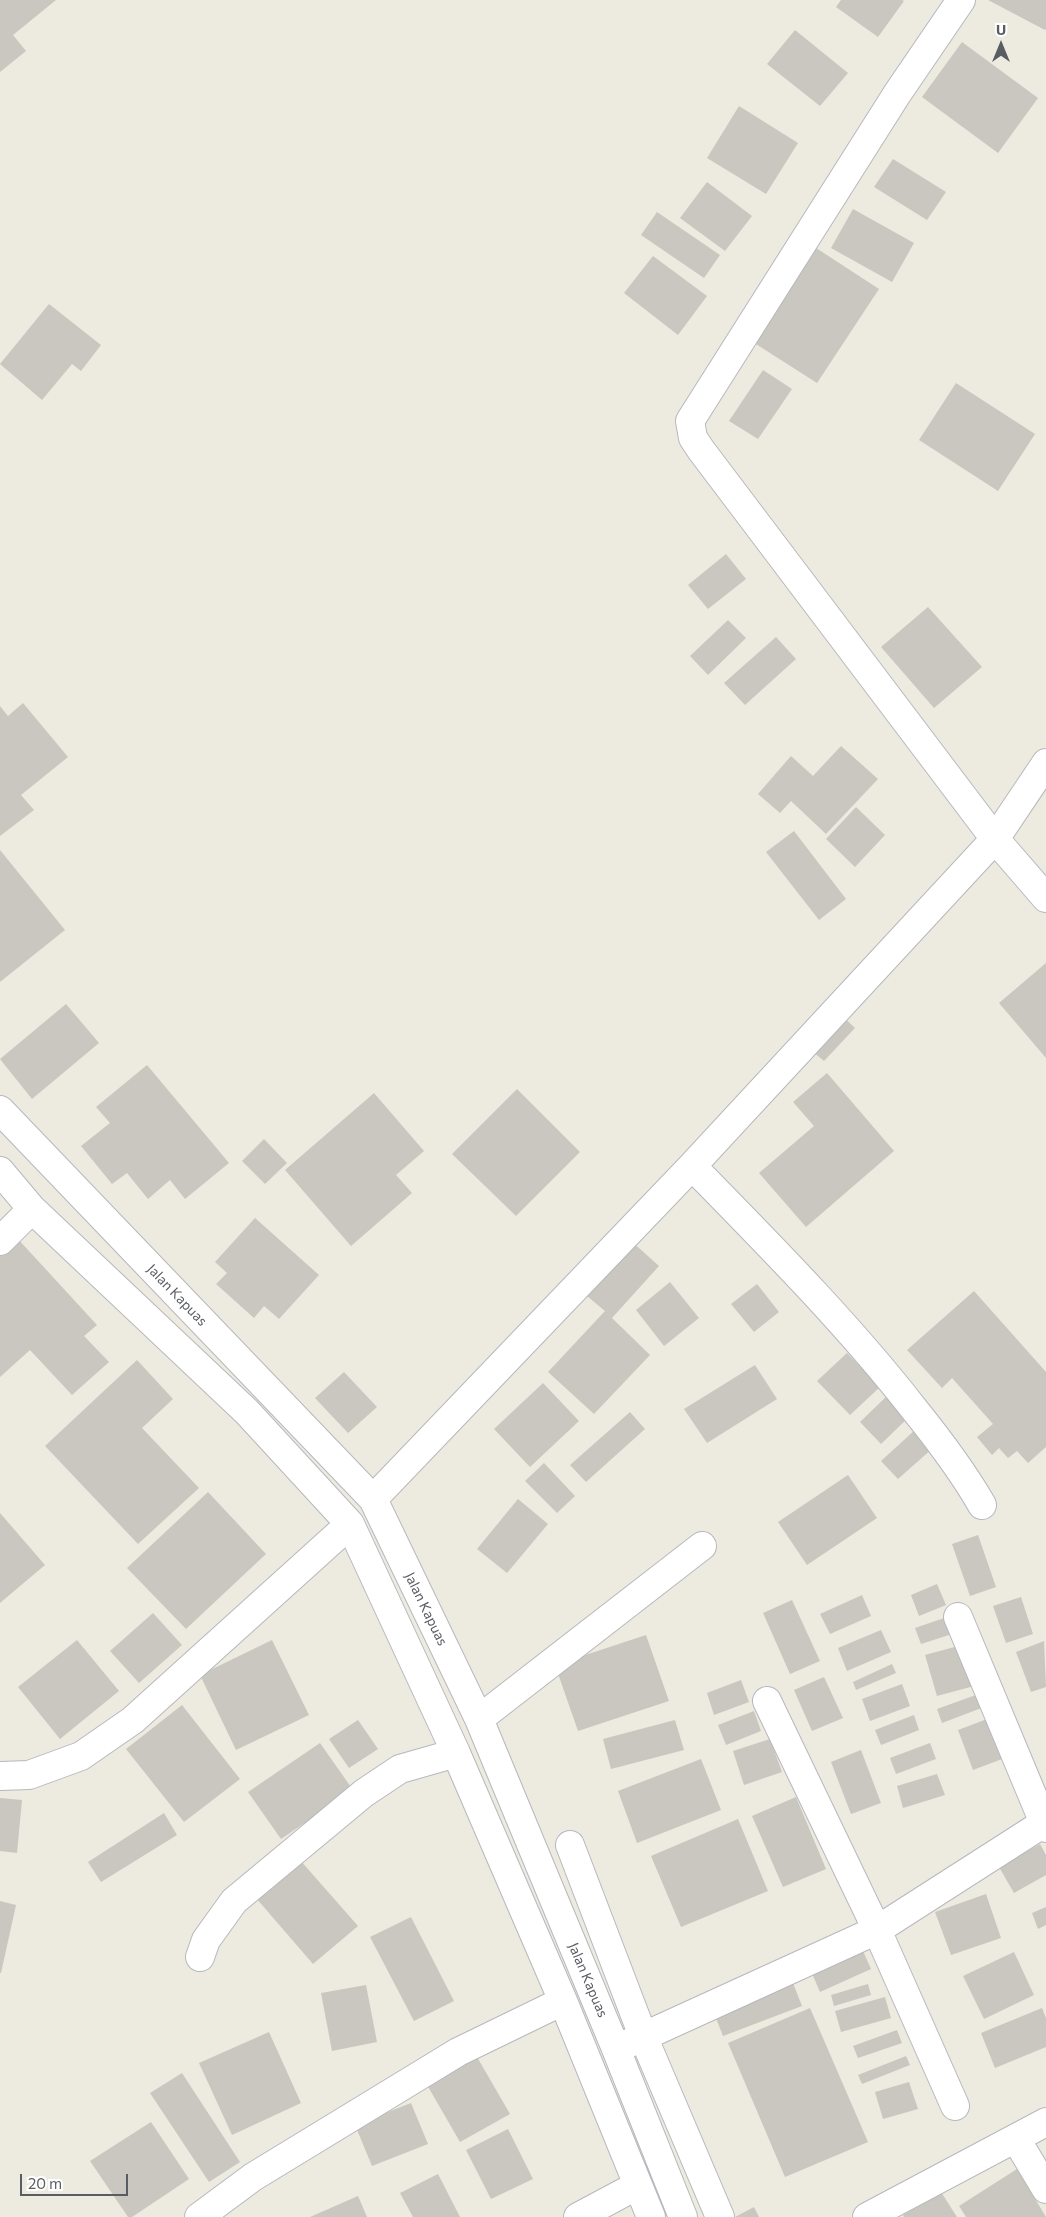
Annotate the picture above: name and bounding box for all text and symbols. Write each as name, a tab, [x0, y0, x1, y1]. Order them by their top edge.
north arrow	[976, 20, 1026, 70]
text: U	[996, 21, 1006, 38]
street label: Jalan Kapuas	[143, 1261, 211, 1329]
street label: Jalan Kapuas	[401, 1570, 451, 1648]
street label: Jalan Kapuas	[565, 1940, 611, 2020]
scale bar	[22, 2164, 130, 2196]
text: 20 m	[28, 2174, 62, 2192]

